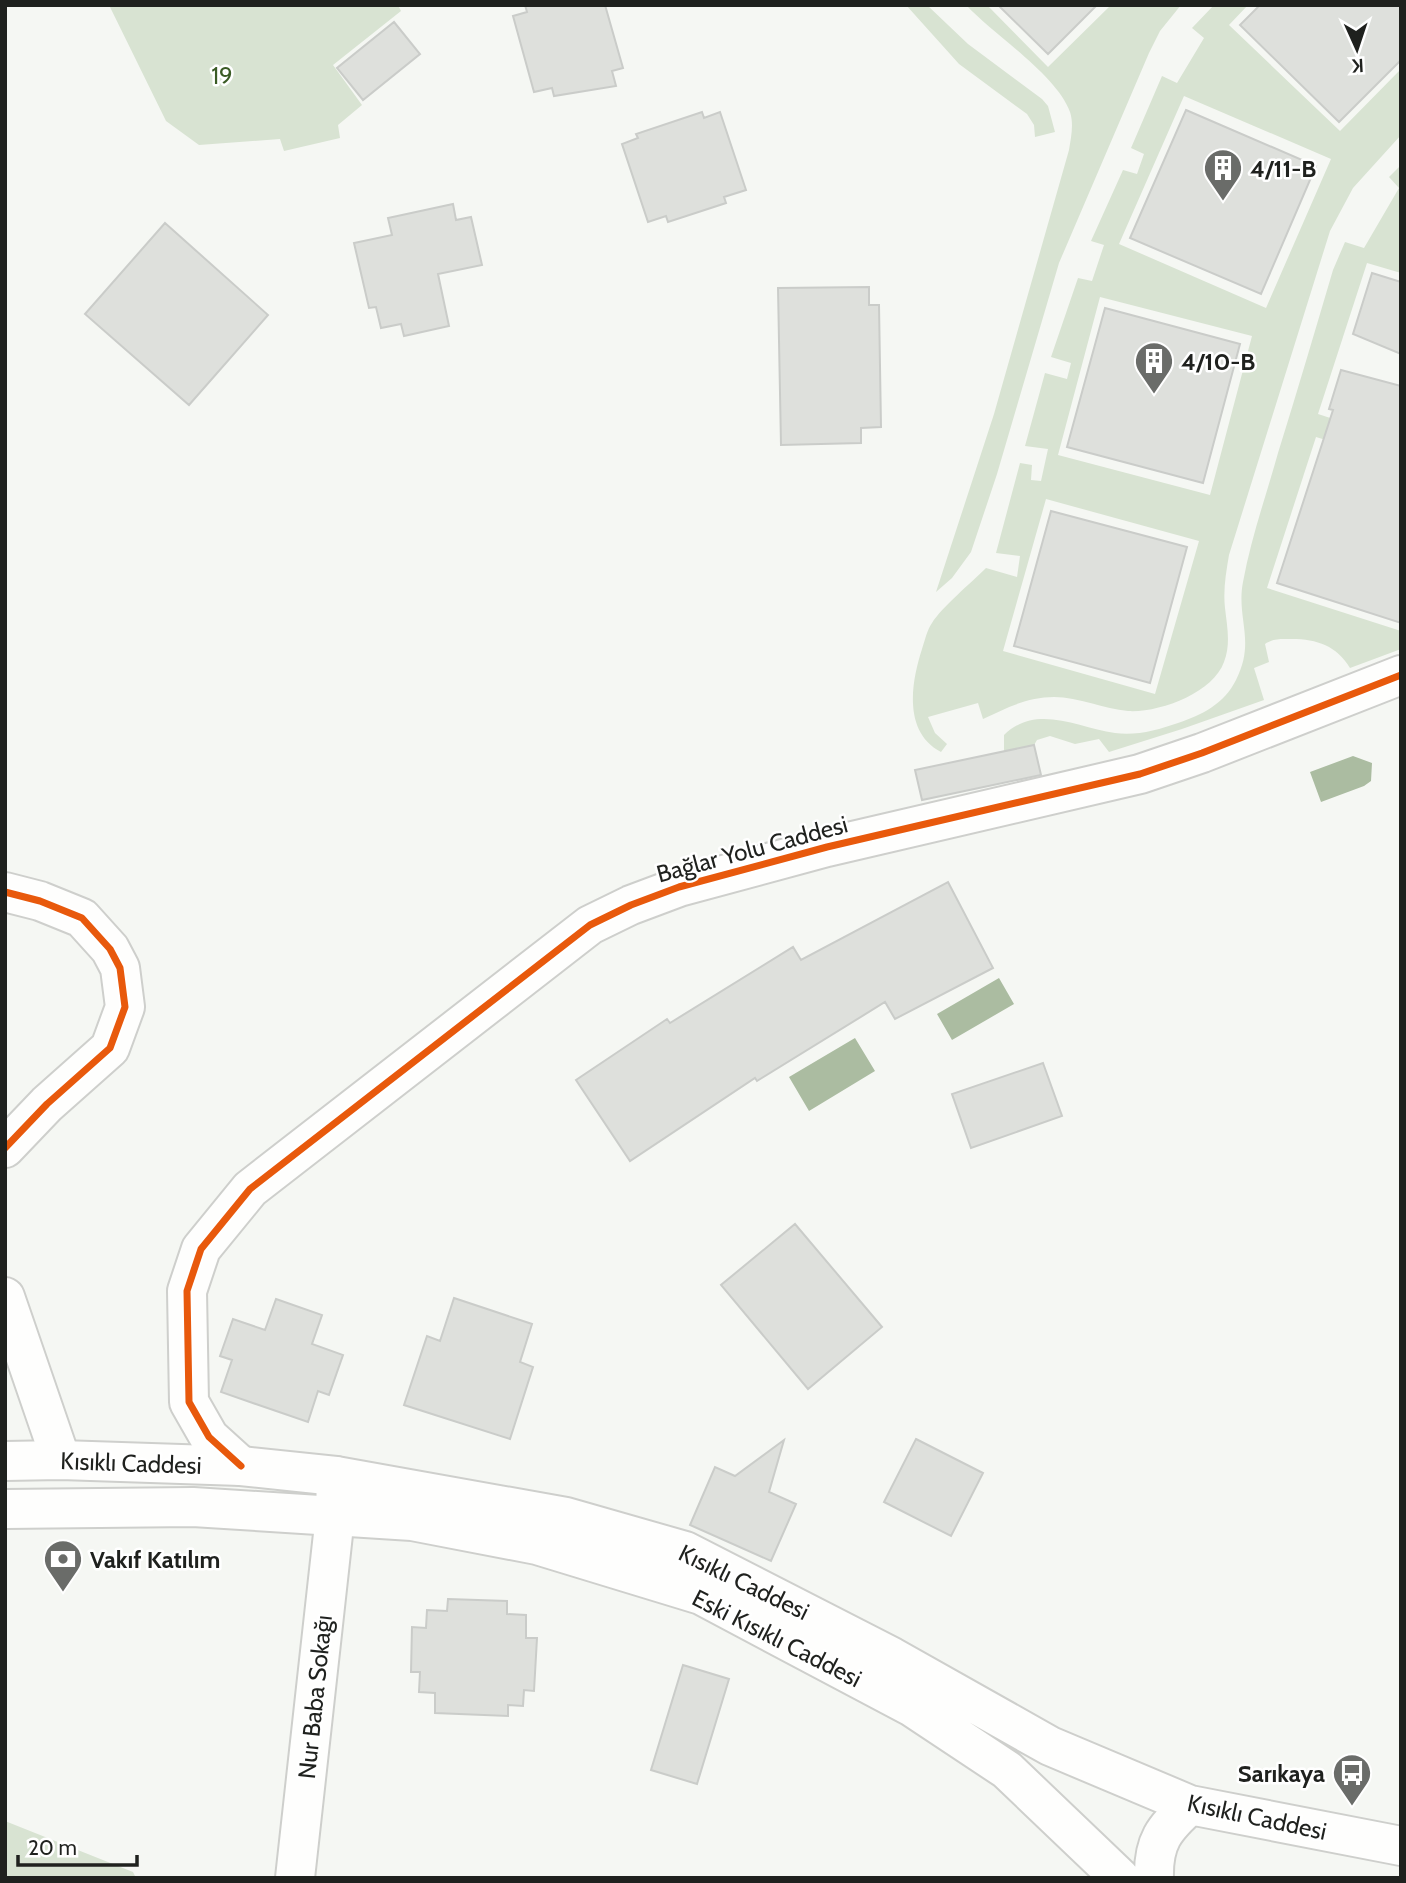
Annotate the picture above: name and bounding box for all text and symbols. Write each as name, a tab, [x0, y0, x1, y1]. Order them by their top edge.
north arrow	[1322, 14, 1392, 84]
text: K	[1351, 54, 1364, 77]
park label: 19	[211, 61, 233, 90]
building icon: 4/11-B	[1202, 147, 1244, 202]
place label: 4/11-B	[1250, 154, 1316, 183]
building icon: 4/10-B	[1133, 340, 1175, 395]
place label: 4/10-B	[1181, 347, 1255, 376]
street label: Bağlar Yolu Caddesi	[653, 810, 851, 888]
street label: Kısıklı Caddesi	[60, 1446, 202, 1480]
bank icon: Vakıf Katılım	[42, 1538, 84, 1593]
street label: Kısıklı Caddesi	[674, 1538, 814, 1626]
place label: Vakıf Katılım	[90, 1545, 220, 1574]
street label: Eski Kısıklı Caddesi	[688, 1583, 866, 1693]
street label: Nur Baba Sokağı	[292, 1614, 338, 1780]
bus stop icon: Sarıkaya	[1331, 1752, 1373, 1807]
place label: Sarıkaya	[1238, 1759, 1325, 1788]
street label: Kısıklı Caddesi	[1185, 1788, 1329, 1846]
scale bar	[18, 1824, 136, 1868]
text: 20 m	[28, 1835, 77, 1860]

